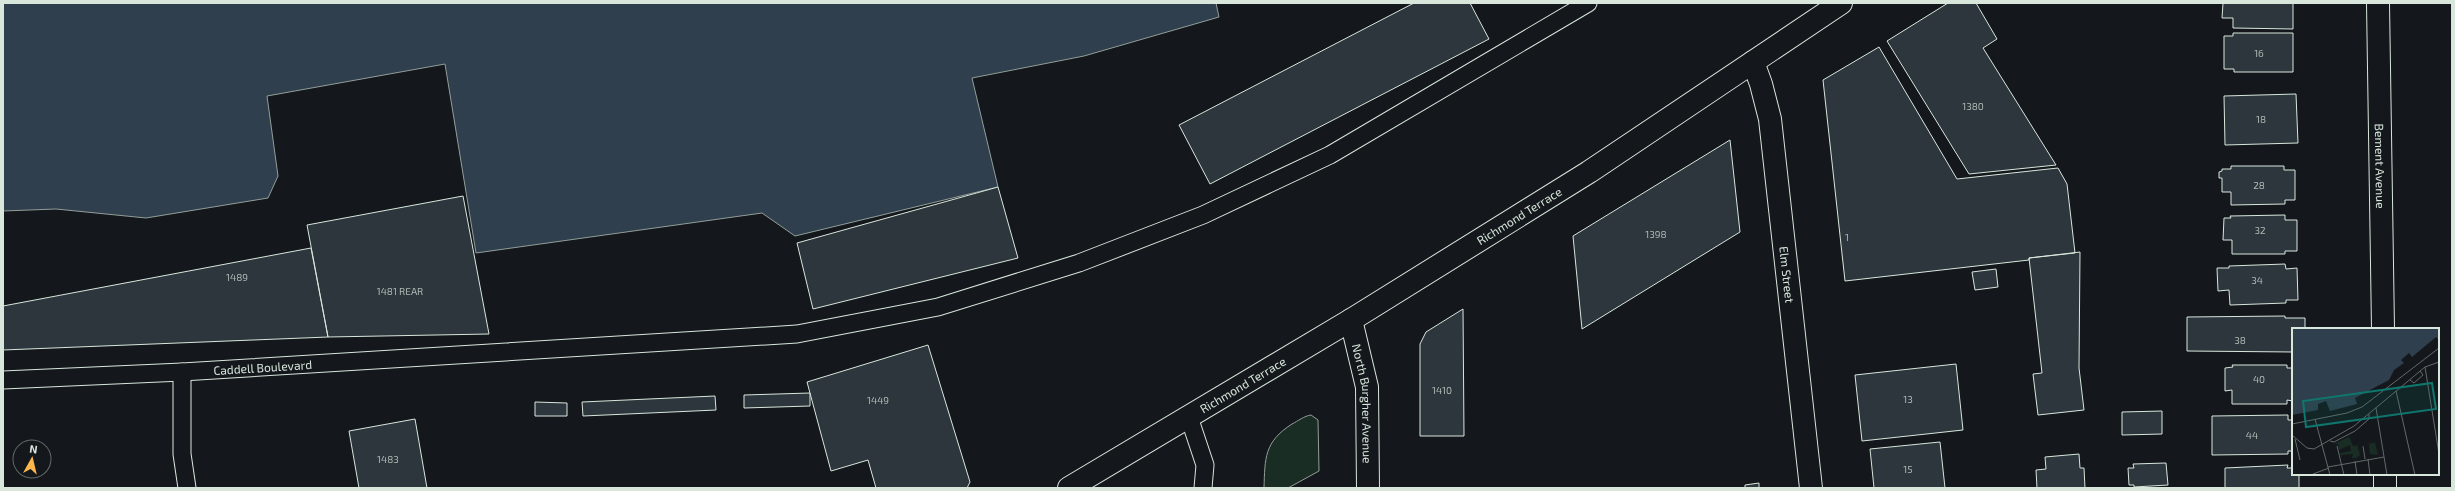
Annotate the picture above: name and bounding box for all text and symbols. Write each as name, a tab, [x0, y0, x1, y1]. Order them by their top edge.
house number: 16	[2254, 47, 2264, 59]
house number: 1380	[1962, 100, 1984, 112]
house number: 18	[2256, 113, 2266, 125]
street label: Bement Avenue	[2373, 123, 2388, 209]
house number: 28	[2253, 179, 2265, 191]
street label: Richmond Terrace	[1474, 184, 1564, 247]
house number: 32	[2254, 224, 2266, 236]
house number: 1398	[1645, 228, 1667, 240]
house number: 1	[1845, 231, 1849, 243]
street label: Elm Street	[1777, 245, 1797, 304]
house number: 1489	[226, 271, 248, 283]
house number: 34	[2251, 274, 2263, 286]
house number: 1481 REAR	[377, 285, 423, 297]
inset map	[2292, 328, 2439, 475]
house number: 38	[2234, 334, 2246, 346]
street label: North Burgher Avenue	[1350, 342, 1375, 464]
street label: Richmond Terrace	[1197, 354, 1288, 416]
street label: Caddell Boulevard	[213, 357, 312, 377]
house number: 40	[2253, 373, 2265, 385]
house number: 1410	[1432, 384, 1452, 396]
house number: 13	[1903, 393, 1913, 405]
house number: 1449	[867, 394, 889, 406]
house number: 44	[2246, 429, 2258, 441]
north arrow	[12, 439, 52, 479]
text: N	[29, 442, 38, 456]
house number: 1483	[377, 453, 399, 465]
house number: 15	[1903, 463, 1913, 475]

